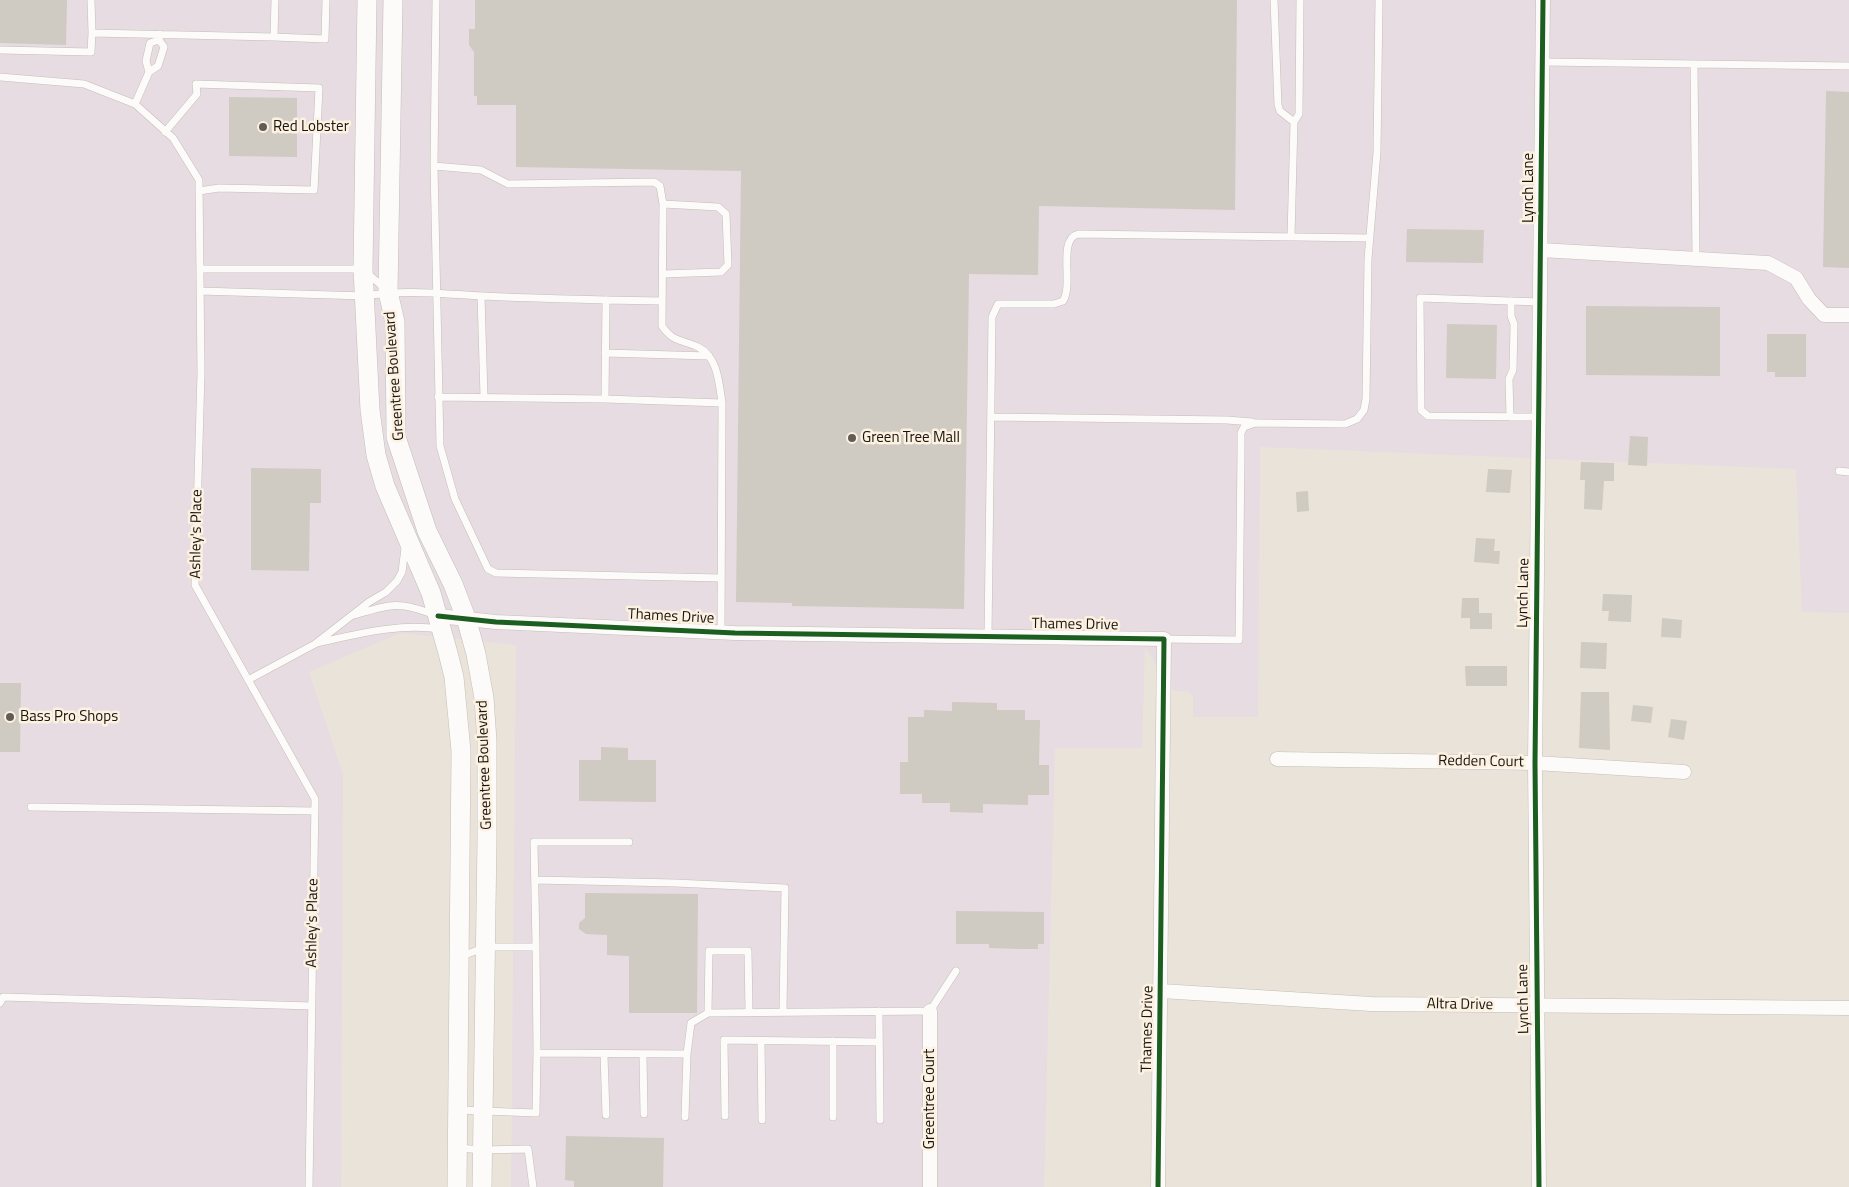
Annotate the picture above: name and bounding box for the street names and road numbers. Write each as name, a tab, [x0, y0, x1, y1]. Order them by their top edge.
street label: Lynch Lane	[1520, 153, 1538, 223]
street label: Greentree Boulevard	[381, 311, 409, 441]
street label: Ashley's Place	[187, 489, 207, 579]
street label: Lynch Lane	[1514, 558, 1534, 628]
street label: Thames Drive	[627, 606, 715, 628]
street label: Thames Drive	[1032, 615, 1118, 635]
street label: Greentree Boulevard	[474, 700, 496, 830]
street label: Redden Court	[1438, 752, 1524, 772]
street label: Ashley's Place	[303, 878, 323, 968]
street label: Lynch Lane	[1514, 964, 1534, 1034]
street label: Thames Drive	[1138, 986, 1158, 1072]
street label: Altra Drive	[1427, 995, 1493, 1015]
street label: Greentree Court	[921, 1049, 939, 1149]

